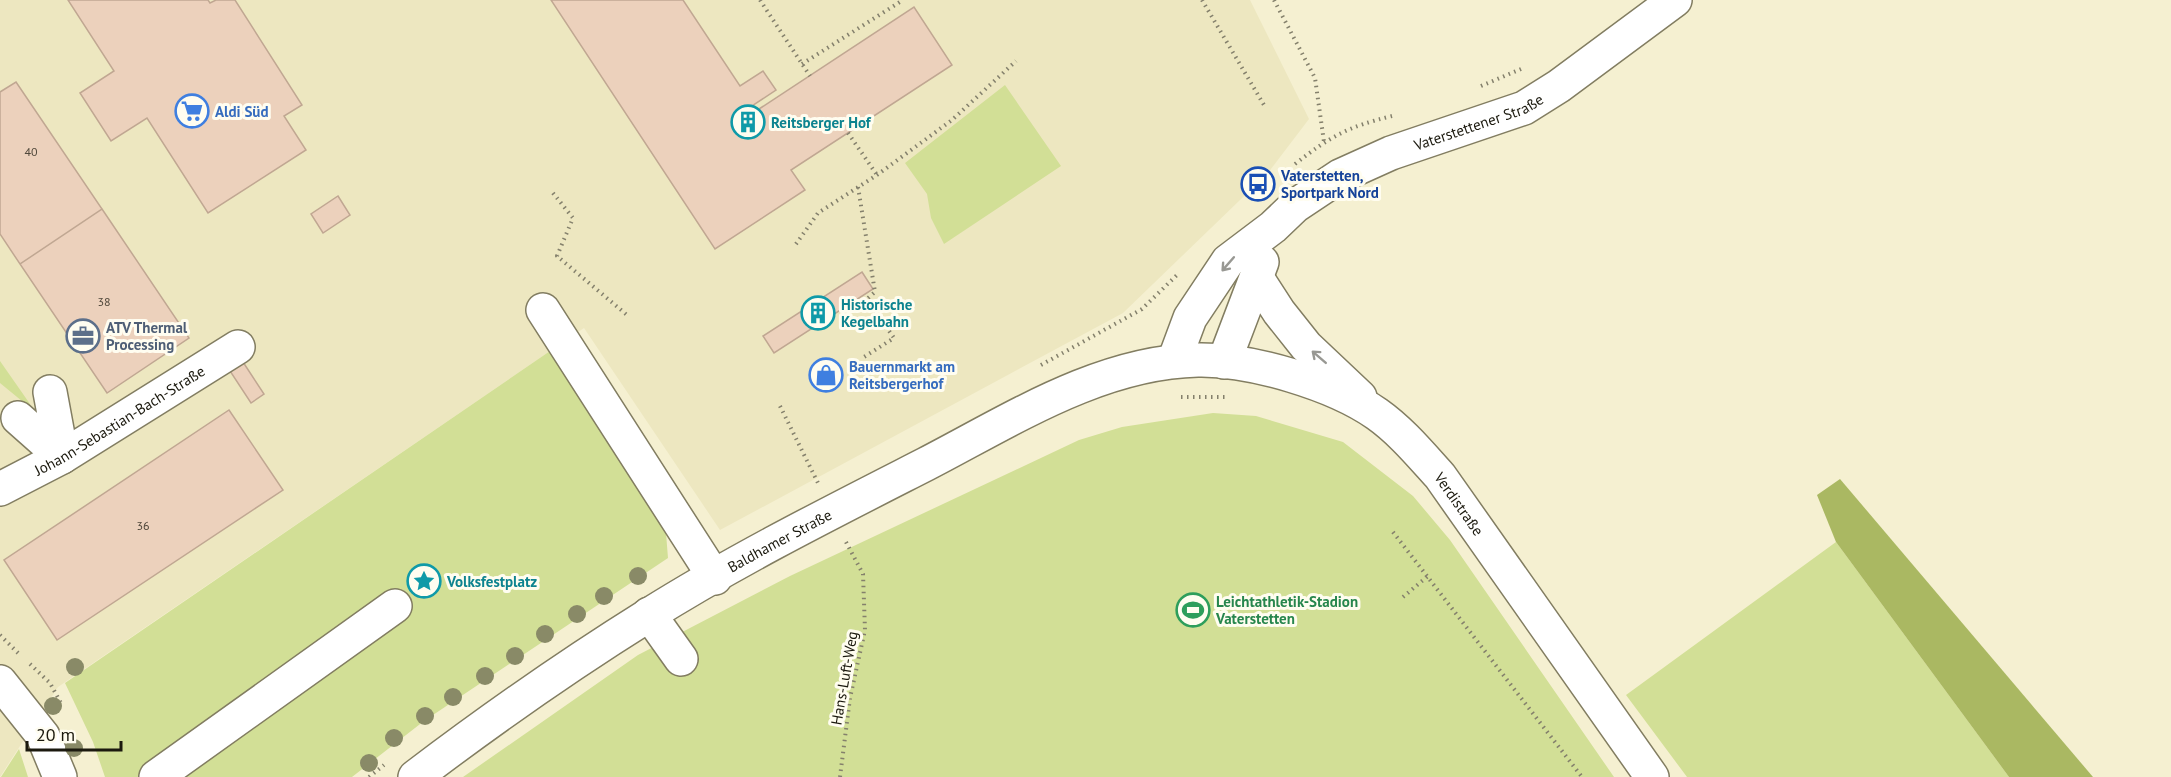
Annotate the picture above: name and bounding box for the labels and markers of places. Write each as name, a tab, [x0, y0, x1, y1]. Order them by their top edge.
supermarket icon: Aldi Süd	[174, 93, 210, 129]
place label: Aldi Süd	[215, 102, 269, 121]
building icon: Reitsberger Hof	[730, 104, 766, 140]
place label: Reitsberger Hof	[771, 113, 872, 132]
bus stop icon: Vaterstetten, Sportpark Nord	[1240, 166, 1276, 202]
place label: Vaterstetten, Sportpark Nord	[1280, 166, 1379, 202]
building icon: Historische Kegelbahn	[800, 295, 836, 331]
place label: Historische Kegelbahn	[841, 295, 913, 331]
office icon: ATV Thermal Processing	[65, 318, 101, 354]
place label: ATV Thermal Processing	[106, 318, 188, 354]
shop icon: Bauernmarkt am Reitsbergerhof	[808, 357, 844, 393]
place label: Bauernmarkt am Reitsbergerhof	[849, 357, 955, 393]
place icon: Volksfestplatz	[406, 563, 442, 599]
place label: Volksfestplatz	[446, 572, 537, 591]
sports icon: Leichtathletik-Stadion Vaterstetten	[1175, 592, 1211, 628]
place label: Leichtathletik-Stadion Vaterstetten	[1215, 592, 1358, 628]

